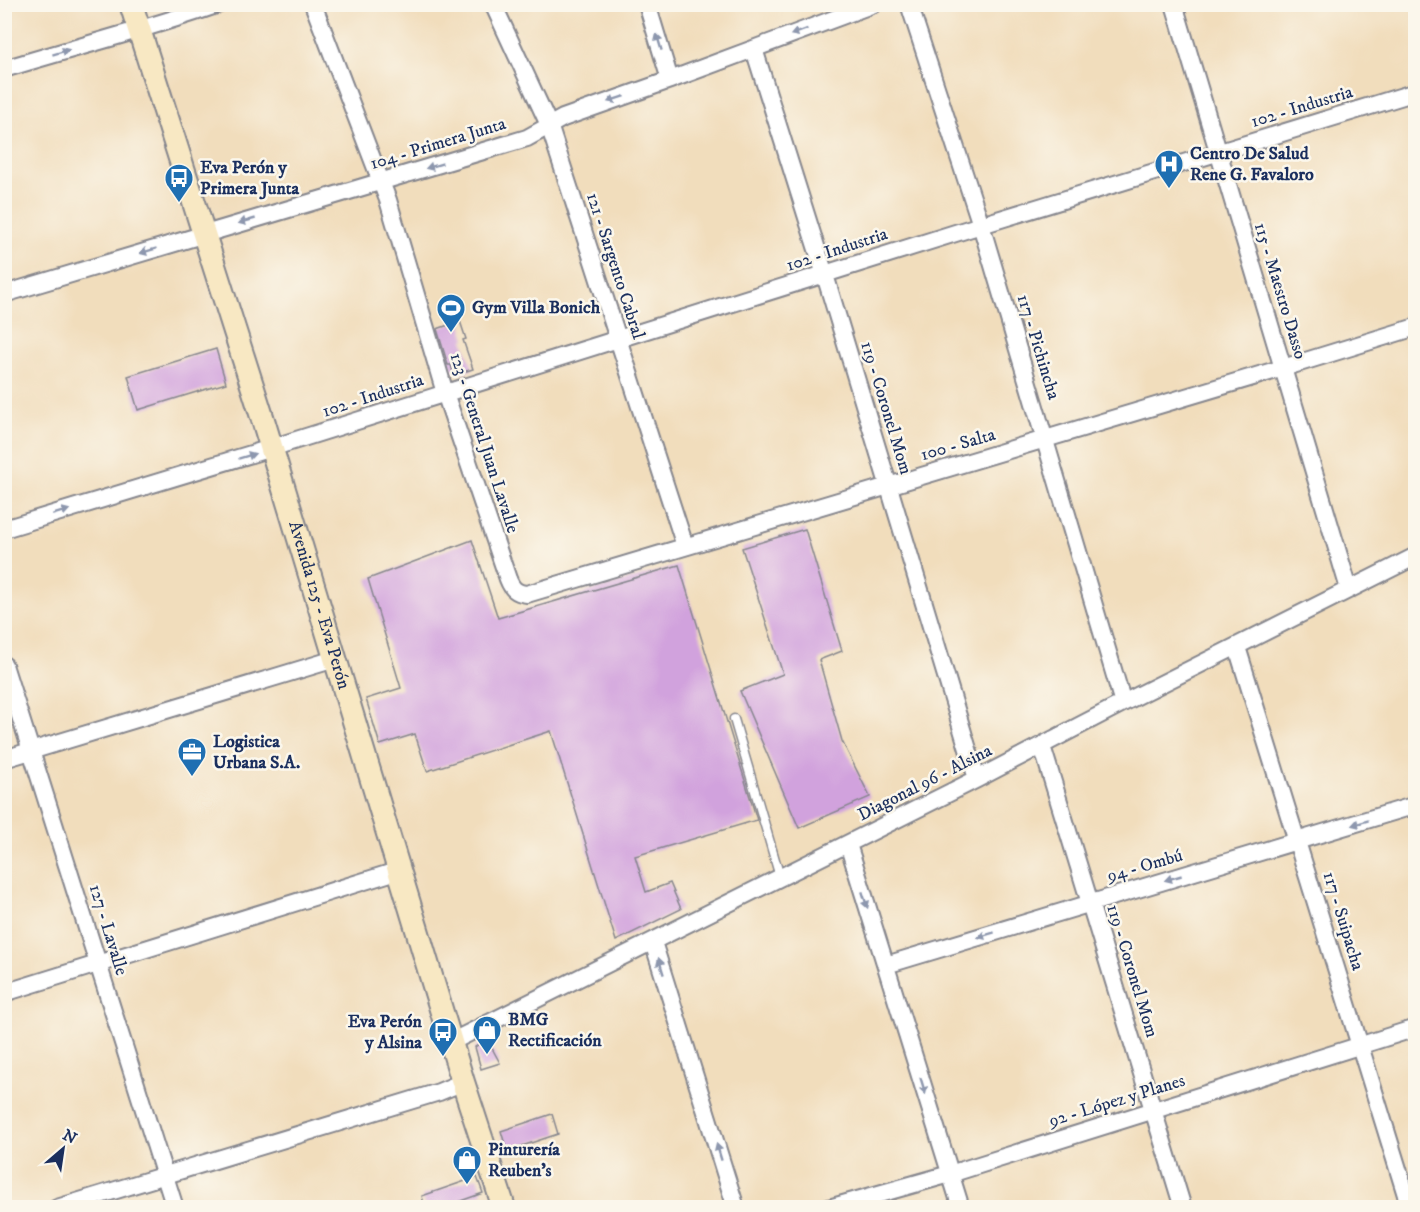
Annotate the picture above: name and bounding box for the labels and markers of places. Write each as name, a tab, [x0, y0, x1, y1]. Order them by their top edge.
place label: Centro De Salud Rene G. Favaloro	[1190, 143, 1314, 186]
hospital icon: Centro De Salud Rene G. Favaloro	[1153, 148, 1185, 190]
place label: Eva Perón y Primera Junta	[200, 157, 300, 200]
bus stop icon: Eva Perón y Primera Junta	[163, 162, 195, 204]
sports icon: Gym Villa Bonich	[435, 292, 467, 334]
place label: Gym Villa Bonich	[472, 297, 601, 319]
place label: Logistica Urbana S.A.	[213, 731, 300, 774]
office icon: Logistica Urbana S.A.	[176, 736, 208, 778]
place label: BMG Rectificación	[508, 1009, 602, 1052]
place label: Eva Perón y Alsina	[348, 1011, 423, 1054]
shop icon: BMG Rectificación	[471, 1014, 503, 1056]
bus stop icon: Eva Perón y Alsina	[427, 1016, 459, 1058]
place label: Pinturería Reuben's	[488, 1139, 560, 1182]
shop icon: Pinturería Reuben's	[451, 1144, 483, 1186]

